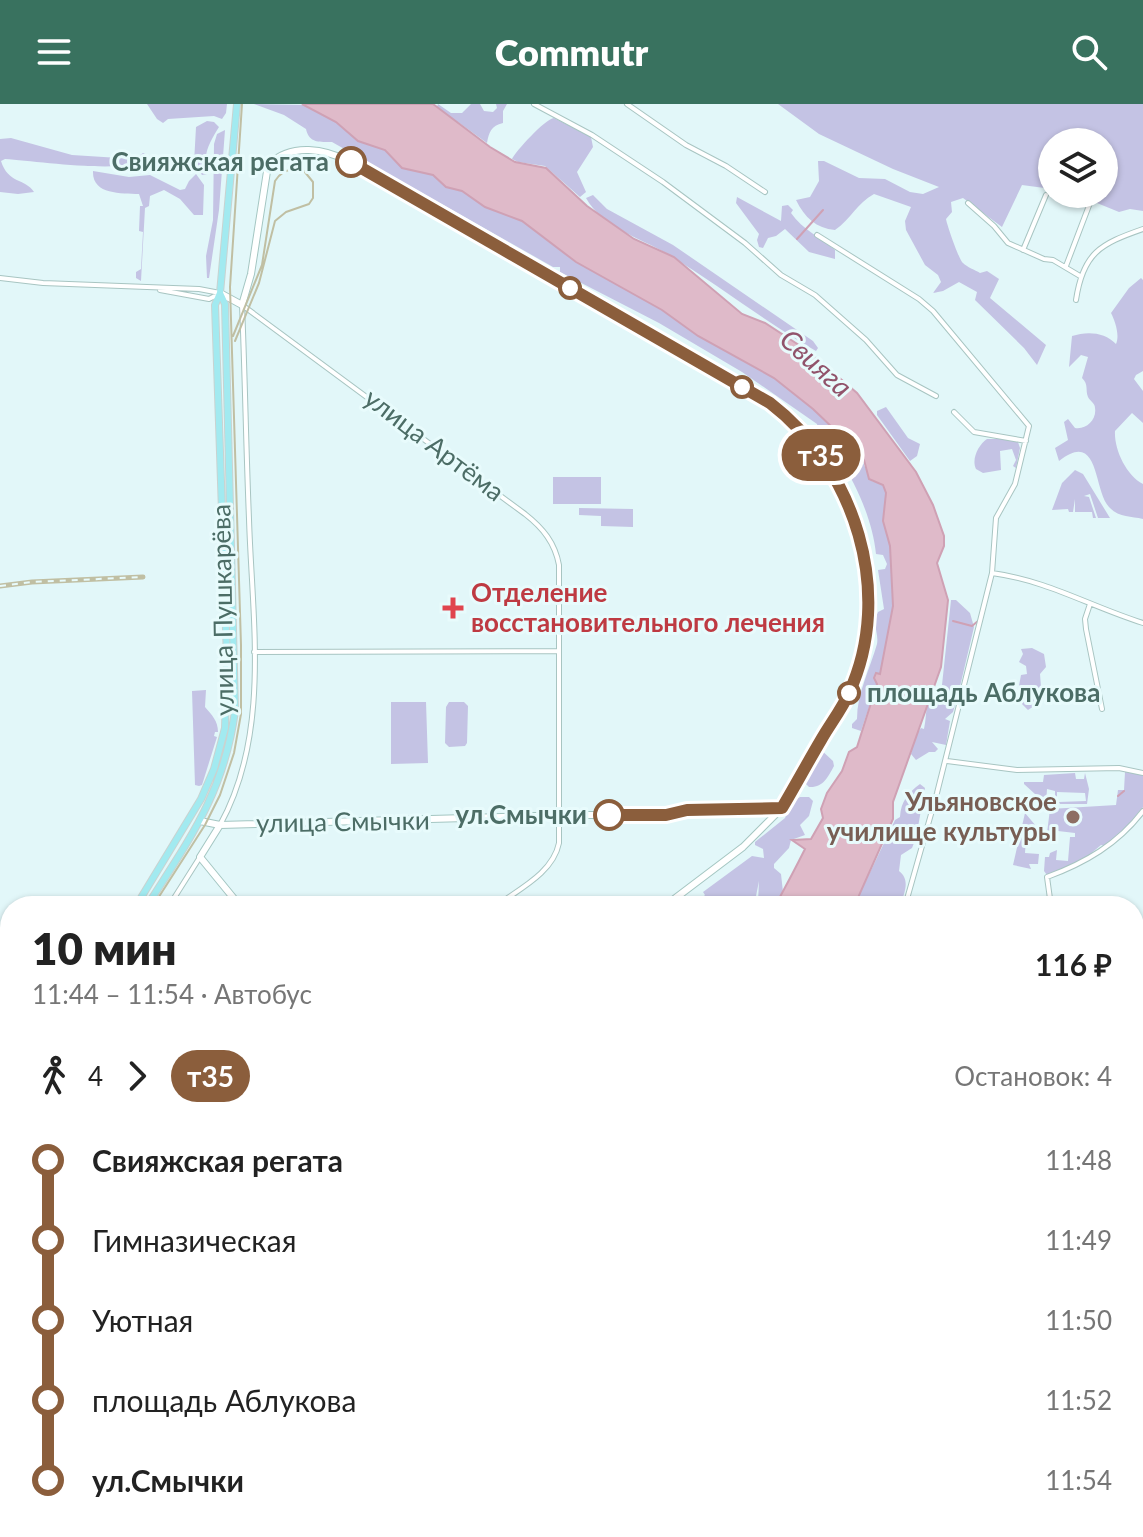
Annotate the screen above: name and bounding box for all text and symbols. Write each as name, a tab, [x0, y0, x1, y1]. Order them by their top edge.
icon: menu	[32, 30, 76, 74]
text: Commutr	[495, 30, 648, 74]
icon: search	[1067, 30, 1111, 74]
map controls	[1038, 128, 1118, 208]
button: layers	[1038, 128, 1118, 208]
place label: Свияжская регата	[111, 145, 329, 177]
marker: Свияжская регата	[336, 147, 366, 177]
unlabelled marker	[559, 277, 581, 299]
water label: Свияга	[774, 321, 860, 403]
unlabelled marker	[731, 376, 753, 398]
street label: улица Артёма	[358, 381, 511, 507]
line badge: т35	[775, 429, 867, 481]
text: т35	[798, 438, 844, 472]
street label: улица Пушкарёва	[204, 504, 240, 716]
place label: Отделение восстановительного лечения	[471, 576, 825, 638]
marker: Отделение восстановительного лечения	[442, 597, 464, 619]
place label: площадь Аблукова	[867, 676, 1100, 708]
marker: площадь Аблукова	[838, 682, 860, 704]
place label: Ульяновское училище культуры	[827, 785, 1057, 847]
place label: ул.Смычки	[455, 798, 587, 830]
marker: ул.Смычки	[594, 800, 624, 830]
street label: улица Смычки	[256, 803, 430, 839]
marker: Ульяновское училище культуры	[1064, 808, 1082, 826]
text: 10 мин	[32, 922, 176, 974]
text: 116 ₽	[1035, 946, 1112, 982]
text: 11:44 – 11:54 · Автобус	[32, 978, 312, 1010]
icon: walk	[32, 1054, 76, 1098]
icon: forward	[115, 1054, 159, 1098]
text: т35	[187, 1059, 234, 1093]
text: 4	[88, 1060, 103, 1092]
text: Остановок: 4	[954, 1060, 1112, 1092]
text: Свияжская регата	[92, 1142, 343, 1178]
text: 11:48	[1045, 1144, 1112, 1176]
text: Гимназическая	[92, 1222, 296, 1258]
text: 11:49	[1045, 1224, 1112, 1256]
text: Уютная	[92, 1302, 193, 1338]
text: 11:50	[1045, 1304, 1112, 1336]
text: площадь Аблукова	[92, 1382, 356, 1418]
text: 11:52	[1045, 1384, 1112, 1416]
text: ул.Смычки	[92, 1462, 244, 1498]
text: 11:54	[1045, 1464, 1112, 1496]

